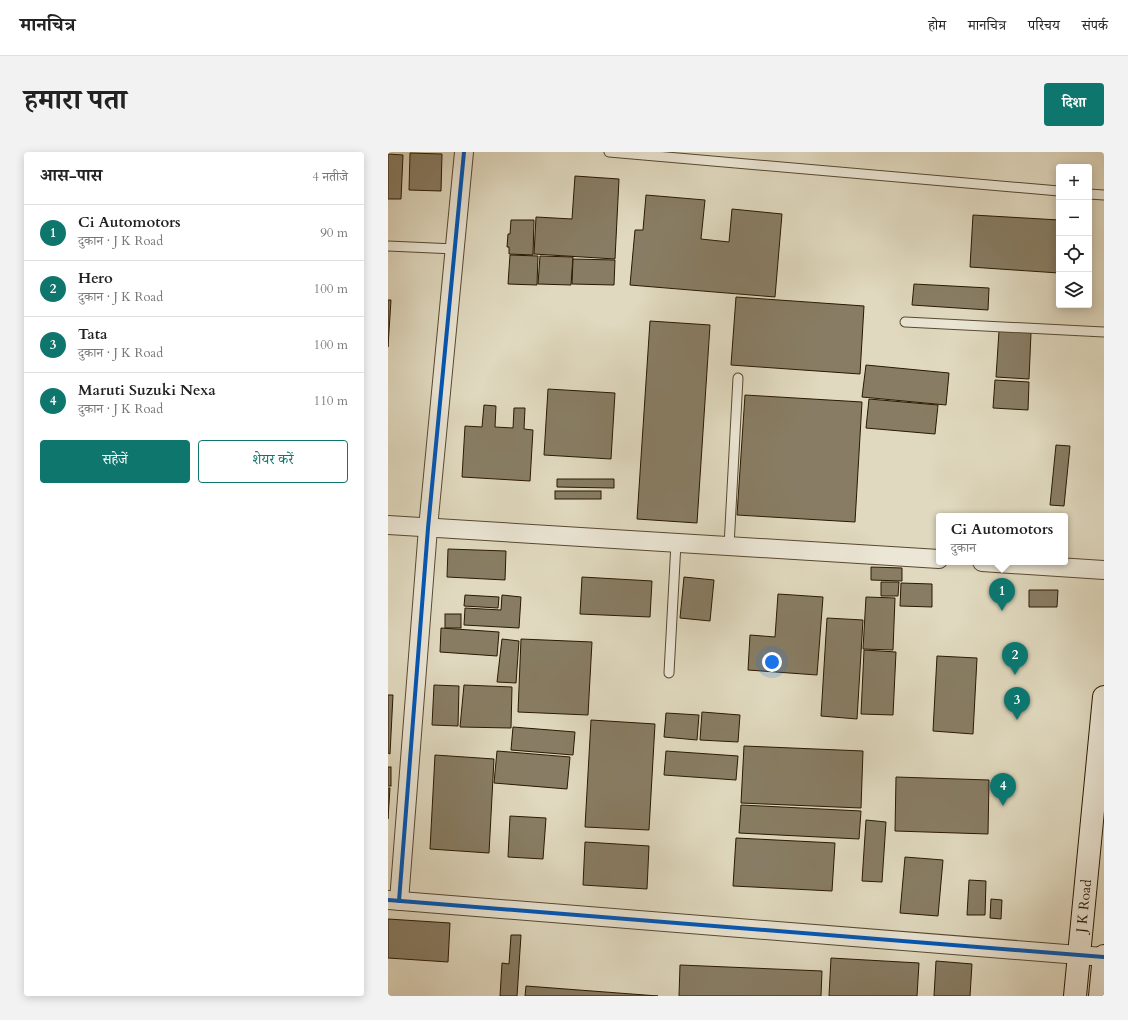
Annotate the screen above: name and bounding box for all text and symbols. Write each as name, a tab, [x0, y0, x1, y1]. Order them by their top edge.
text: मानचित्र	[20, 12, 75, 38]
text: होम	[928, 16, 946, 35]
text: मानचित्र	[968, 16, 1006, 35]
text: परिचय	[1028, 16, 1060, 35]
text: संपर्क	[1082, 16, 1108, 35]
text: हमारा पता	[24, 81, 127, 119]
button: दिशा	[1044, 83, 1104, 126]
text: आस-पास	[40, 164, 102, 187]
map controls	[1056, 164, 1092, 308]
button: +	[1056, 164, 1092, 200]
text: 4 नतीजे	[312, 168, 348, 186]
button: −	[1056, 200, 1092, 236]
text: Ci Automotors	[78, 212, 181, 232]
text: 1	[50, 224, 56, 242]
text: 90 m	[320, 224, 348, 242]
text: दुकान · J K Road	[78, 232, 163, 250]
button: locate	[1056, 236, 1092, 272]
text: Hero	[78, 268, 113, 288]
button: layers	[1056, 272, 1092, 308]
text: 2	[50, 280, 56, 298]
text: 100 m	[314, 280, 348, 298]
text: दुकान · J K Road	[78, 288, 163, 306]
text: Tata	[78, 324, 107, 344]
text: 3	[50, 336, 56, 354]
text: 100 m	[314, 336, 348, 354]
text: दुकान · J K Road	[78, 344, 163, 362]
text: Maruti Suzuki Nexa	[78, 380, 216, 400]
text: 4	[50, 392, 56, 410]
text: 110 m	[314, 392, 348, 410]
text: दुकान · J K Road	[78, 400, 163, 418]
button: सहेजें	[40, 440, 190, 483]
button: शेयर करें	[198, 440, 348, 483]
popup	[936, 513, 1068, 565]
text: Ci Automotors	[951, 519, 1053, 539]
text: दुकान	[951, 539, 976, 557]
pin: 1	[989, 578, 1015, 611]
pin: 2	[1002, 642, 1028, 675]
your location	[762, 652, 782, 672]
pin: 3	[1004, 687, 1030, 720]
pin: 4	[990, 773, 1016, 806]
street label: J K Road	[1072, 878, 1096, 936]

